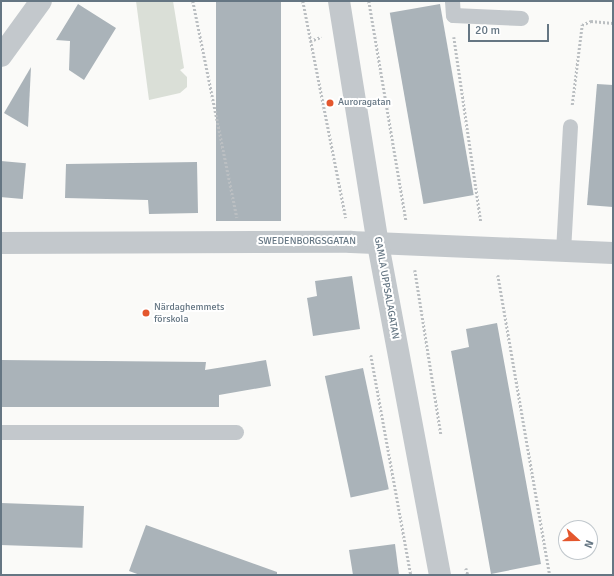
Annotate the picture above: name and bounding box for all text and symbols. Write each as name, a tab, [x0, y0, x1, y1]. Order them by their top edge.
scale bar	[470, 16, 551, 42]
text: 20 m	[475, 23, 500, 38]
place label: Auroragatan	[338, 97, 391, 109]
marker: Auroragatan	[325, 98, 335, 108]
street label: SWEDENBORGSGATAN	[258, 236, 356, 248]
street label: GAMLA UPPSALAGATAN	[371, 236, 401, 340]
place label: Närdaghemmets förskola	[154, 301, 224, 324]
marker: Närdaghemmets förskola	[141, 308, 151, 318]
north arrow	[558, 520, 598, 560]
text: N	[581, 538, 596, 550]

